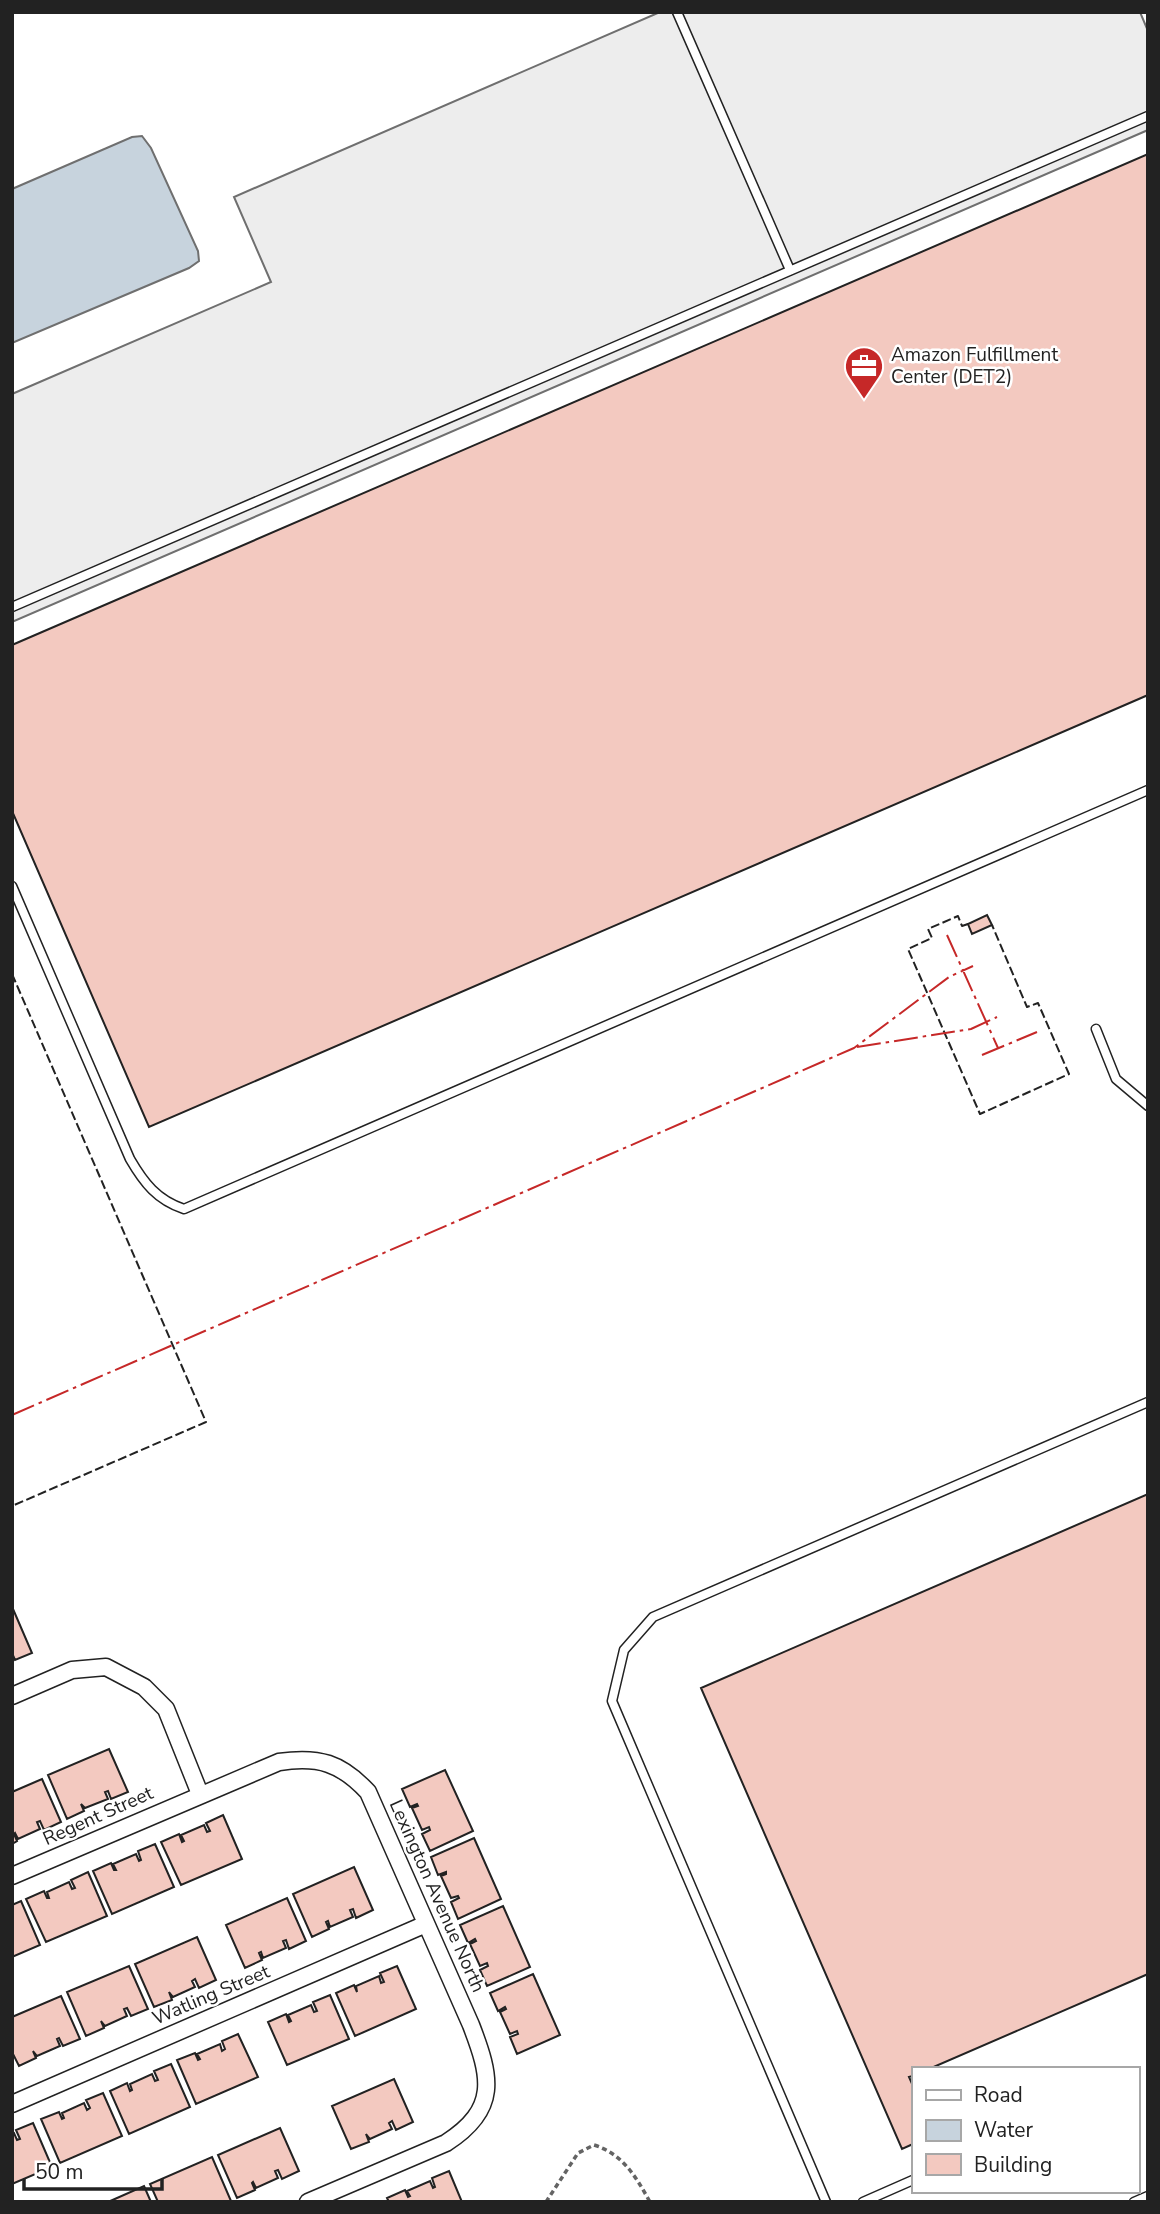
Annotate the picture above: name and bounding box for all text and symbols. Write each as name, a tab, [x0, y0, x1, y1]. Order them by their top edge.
place label: Amazon Fulfillment Center (DET2)	[891, 342, 1058, 390]
office icon: Amazon Fulfillment Center (DET2)	[843, 345, 885, 400]
street label: Regent Street	[39, 1780, 158, 1852]
street label: Lexington Avenue North	[383, 1796, 491, 1996]
street label: Watling Street	[148, 1958, 274, 2031]
legend	[912, 2067, 1139, 2193]
text: Road	[974, 2081, 1023, 2109]
text: Water	[974, 2116, 1033, 2144]
scale bar	[24, 2148, 163, 2192]
text: Building	[974, 2151, 1052, 2179]
text: 50 m	[35, 2158, 84, 2186]

